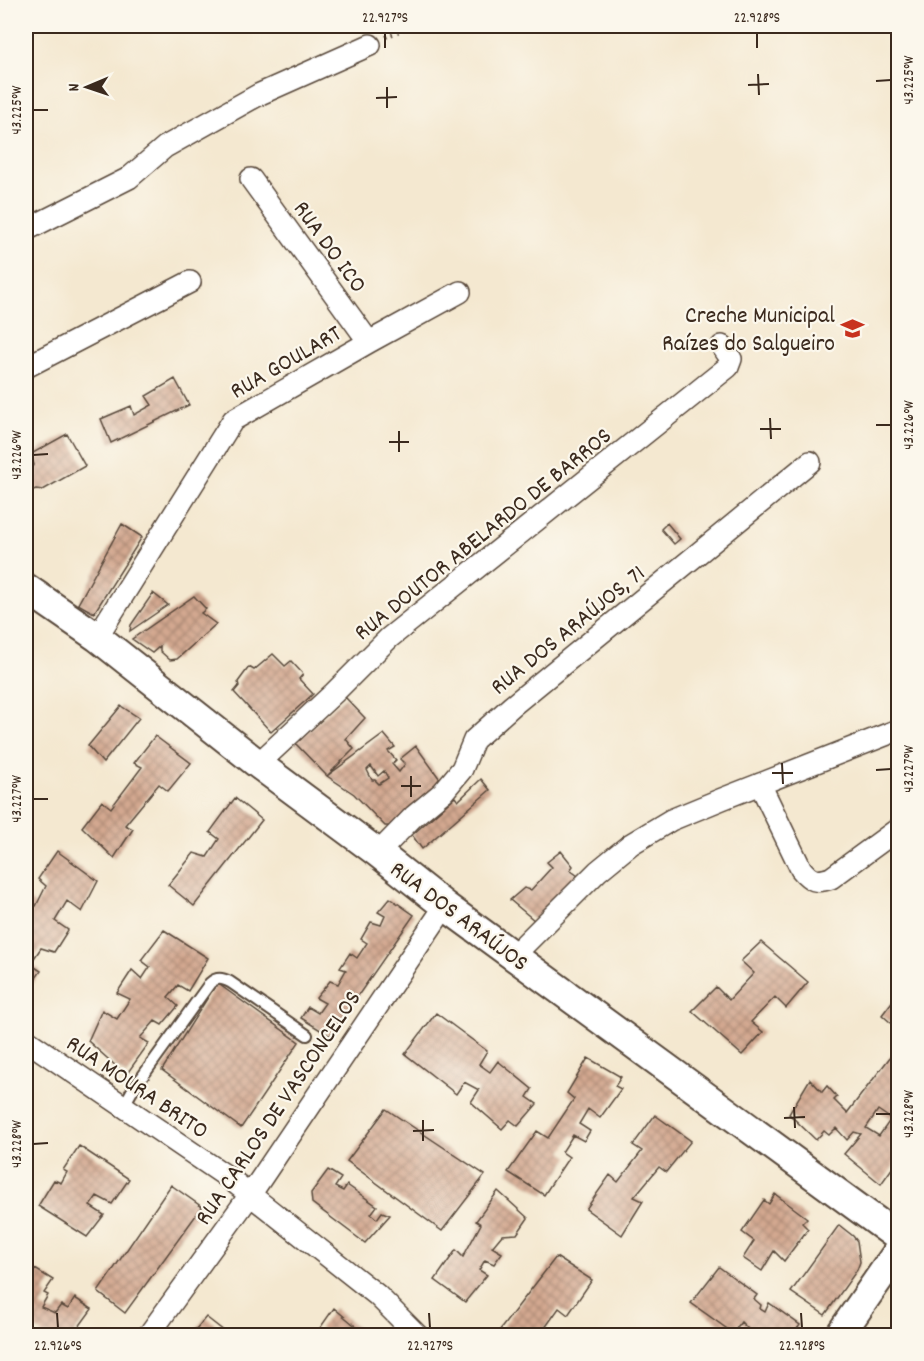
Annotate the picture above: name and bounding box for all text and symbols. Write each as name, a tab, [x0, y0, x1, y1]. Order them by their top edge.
text: 22.927°S	[362, 8, 408, 30]
text: 22.928°S	[734, 8, 780, 30]
text: 43.225°W	[899, 55, 921, 104]
north arrow	[57, 57, 117, 117]
text: N	[63, 83, 86, 92]
text: 43.225°W	[7, 85, 29, 134]
street label: RUA DO ICO	[283, 195, 374, 301]
place label: Creche Municipal Raízes do Salgueiro	[662, 300, 835, 362]
school or university icon: Creche Municipal Raízes do Salgueiro	[840, 315, 866, 341]
street label: RUA GOULART	[225, 318, 349, 409]
text: 43.226°W	[899, 400, 921, 450]
street label: RUA DOUTOR ABELARDO DE BARROS	[348, 421, 620, 650]
text: 43.226°W	[7, 430, 29, 480]
street label: RUA DOS ARAÚJOS, 71	[484, 558, 654, 704]
text: 43.227°W	[899, 745, 921, 793]
text: 43.227°W	[7, 775, 29, 823]
street label: RUA DOS ARAÚJOS	[382, 854, 535, 981]
street label: RUA CARLOS DE VASCONCELOS	[188, 985, 371, 1233]
street label: RUA MOURA BRITO	[58, 1028, 214, 1149]
text: 43.228°W	[899, 1090, 921, 1138]
text: 43.228°W	[7, 1120, 29, 1168]
text: 22.926°S	[34, 1336, 82, 1358]
text: 22.927°S	[407, 1336, 453, 1358]
text: 22.928°S	[779, 1336, 825, 1358]

